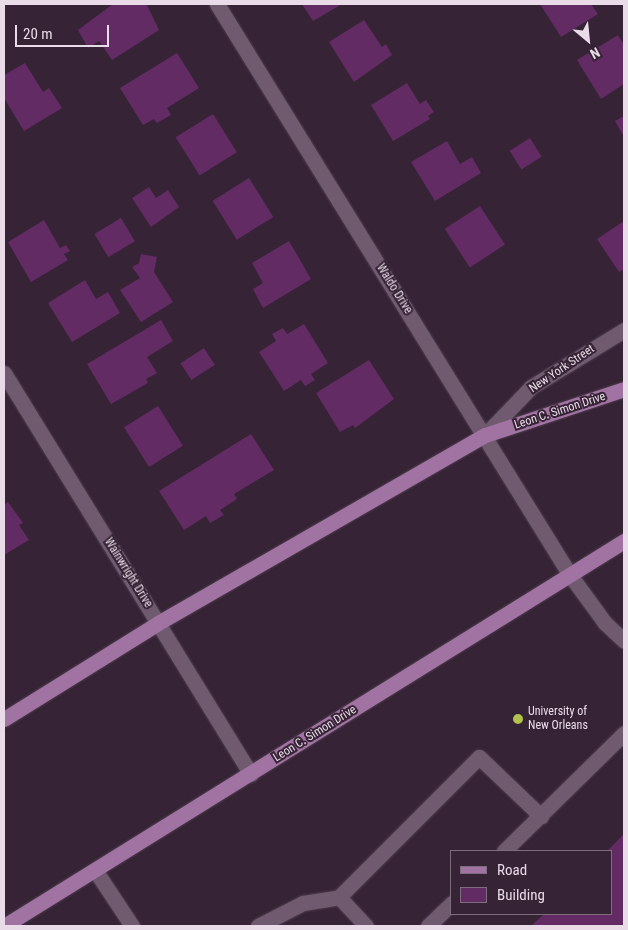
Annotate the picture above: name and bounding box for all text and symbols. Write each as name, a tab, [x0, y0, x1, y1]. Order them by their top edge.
scale bar	[18, 15, 111, 47]
north arrow	[563, 15, 613, 65]
text: 20 m	[23, 25, 53, 43]
text: N	[588, 44, 603, 62]
street label: Waldo Drive	[373, 261, 415, 317]
street label: New York Street	[527, 342, 597, 396]
street label: Leon C. Simon Drive	[513, 389, 607, 433]
street label: Wainwright Drive	[101, 536, 155, 610]
street label: Leon C. Simon Drive	[271, 703, 359, 765]
place label: University of New Orleans	[528, 705, 588, 733]
marker: University of New Orleans	[512, 713, 524, 725]
legend	[450, 850, 613, 915]
text: Road	[497, 861, 527, 879]
text: Building	[497, 886, 545, 904]

